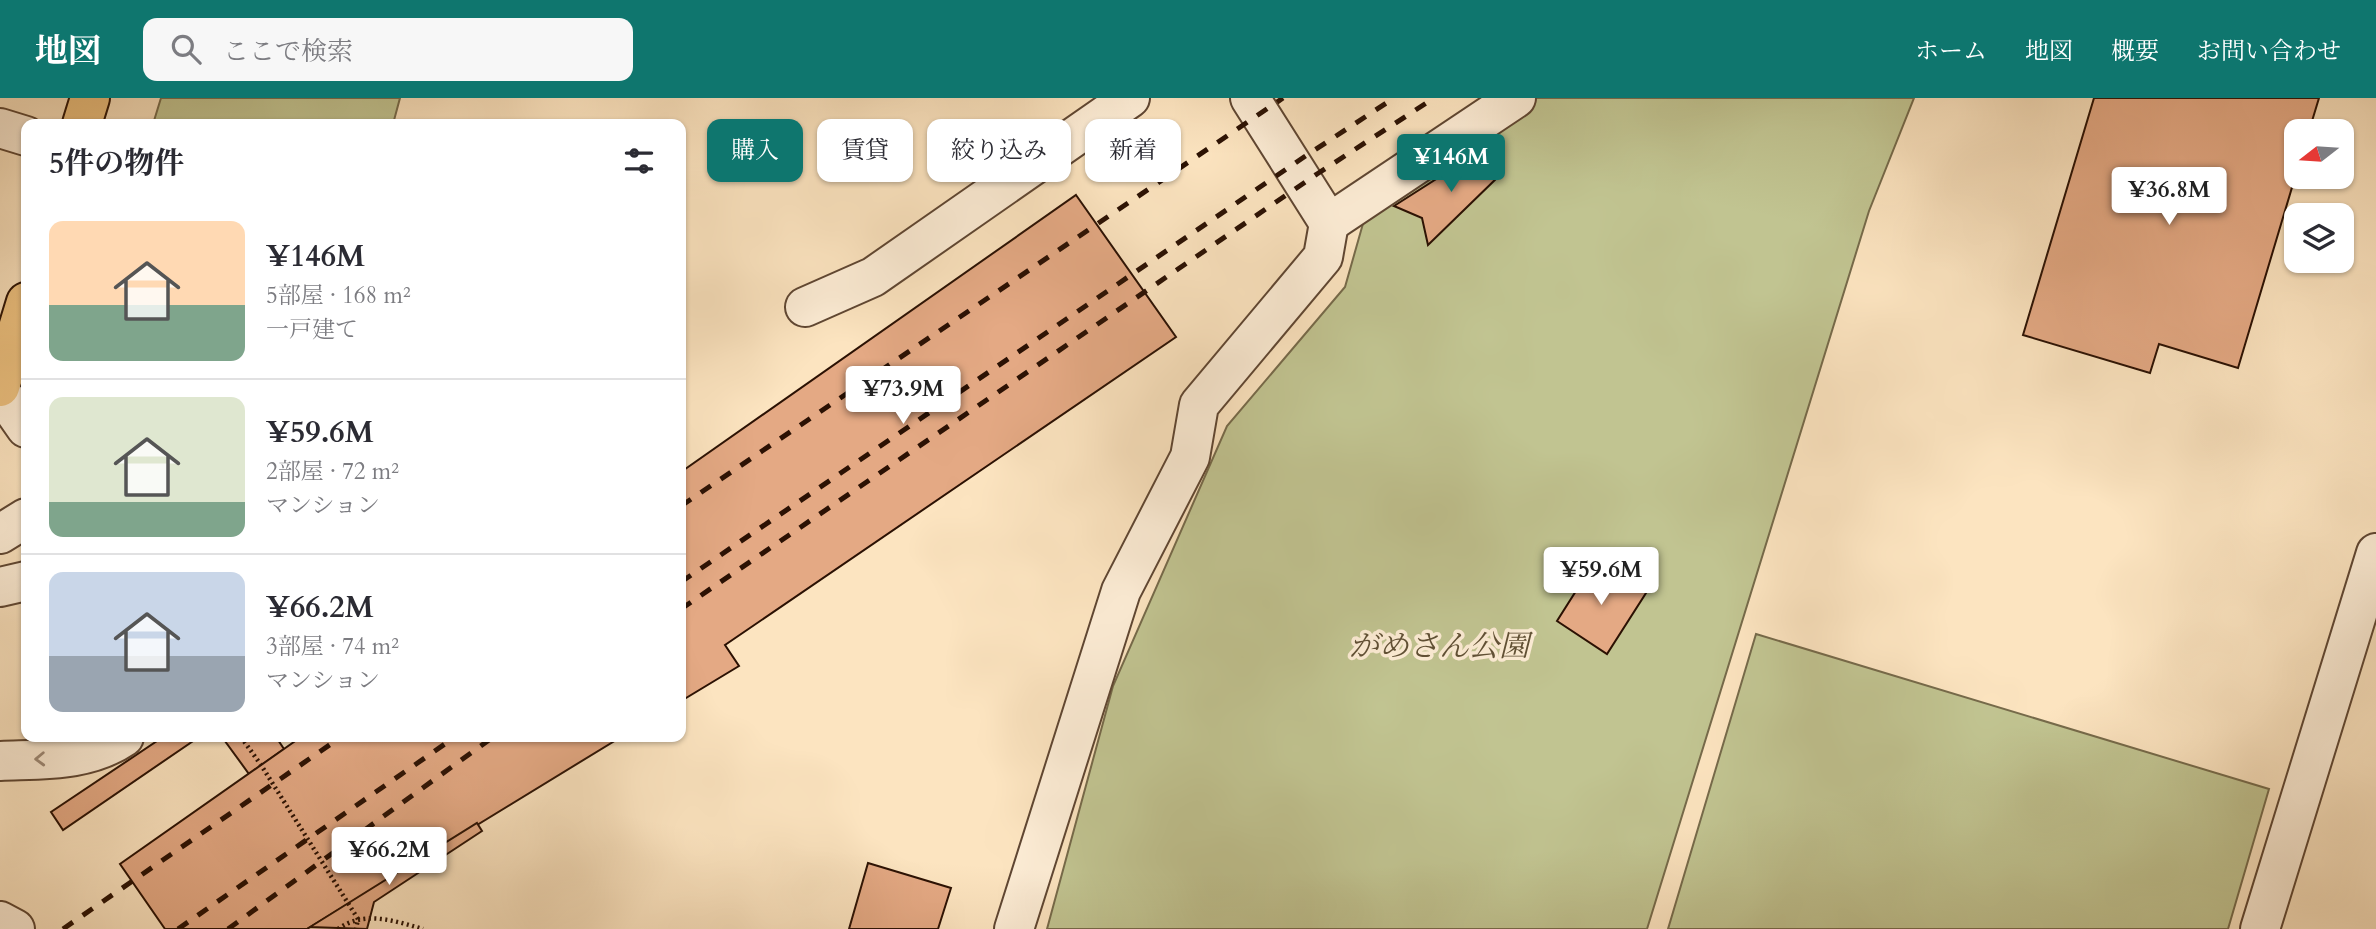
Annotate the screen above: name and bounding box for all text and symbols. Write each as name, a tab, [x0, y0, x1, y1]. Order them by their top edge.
search box	[143, 18, 633, 81]
text: 地図	[35, 29, 101, 74]
icon: search	[167, 30, 205, 68]
text: ここで検索	[223, 34, 353, 69]
text: ホーム	[1915, 35, 1987, 68]
text: 地図	[2025, 35, 2073, 68]
text: 概要	[2111, 35, 2159, 68]
text: お問い合わせ	[2197, 35, 2341, 68]
chip: 購入	[707, 119, 803, 182]
chip: 賃貸	[817, 119, 913, 182]
chip: 絞り込み	[927, 119, 1071, 182]
chip: 新着	[1085, 119, 1181, 182]
north arrow	[2284, 119, 2354, 189]
map controls	[2284, 119, 2354, 273]
pin: ¥146M	[1402, 134, 1500, 194]
text: ¥146M	[1413, 141, 1489, 172]
icon: filters	[620, 142, 658, 180]
text: 5件の物件	[49, 143, 184, 184]
pin: ¥36.8M	[2112, 167, 2226, 227]
text: ¥36.8M	[2128, 174, 2210, 205]
button: layers	[2284, 203, 2354, 273]
text: ¥146M	[266, 236, 365, 277]
icon: home	[105, 249, 189, 333]
text: 5部屋 · 168 m²	[266, 280, 411, 311]
text: 一戸建て	[266, 314, 358, 345]
pin: ¥73.9M	[846, 366, 960, 426]
text: ¥73.9M	[862, 373, 944, 404]
text: ¥59.6M	[266, 412, 374, 453]
icon: home	[105, 425, 189, 509]
text: 2部屋 · 72 m²	[266, 456, 399, 487]
text: マンション	[266, 490, 380, 521]
pin: ¥59.6M	[1544, 547, 1658, 607]
text: ¥59.6M	[1560, 554, 1642, 585]
text: ¥66.2M	[266, 587, 374, 628]
icon: home	[105, 600, 189, 684]
park label: がめさん公園	[1349, 626, 1534, 667]
text: 3部屋 · 74 m²	[266, 631, 399, 662]
text: マンション	[266, 665, 380, 696]
one-way arrow	[34, 752, 45, 767]
pin: ¥66.2M	[332, 828, 446, 887]
text: ¥66.2M	[348, 834, 430, 865]

